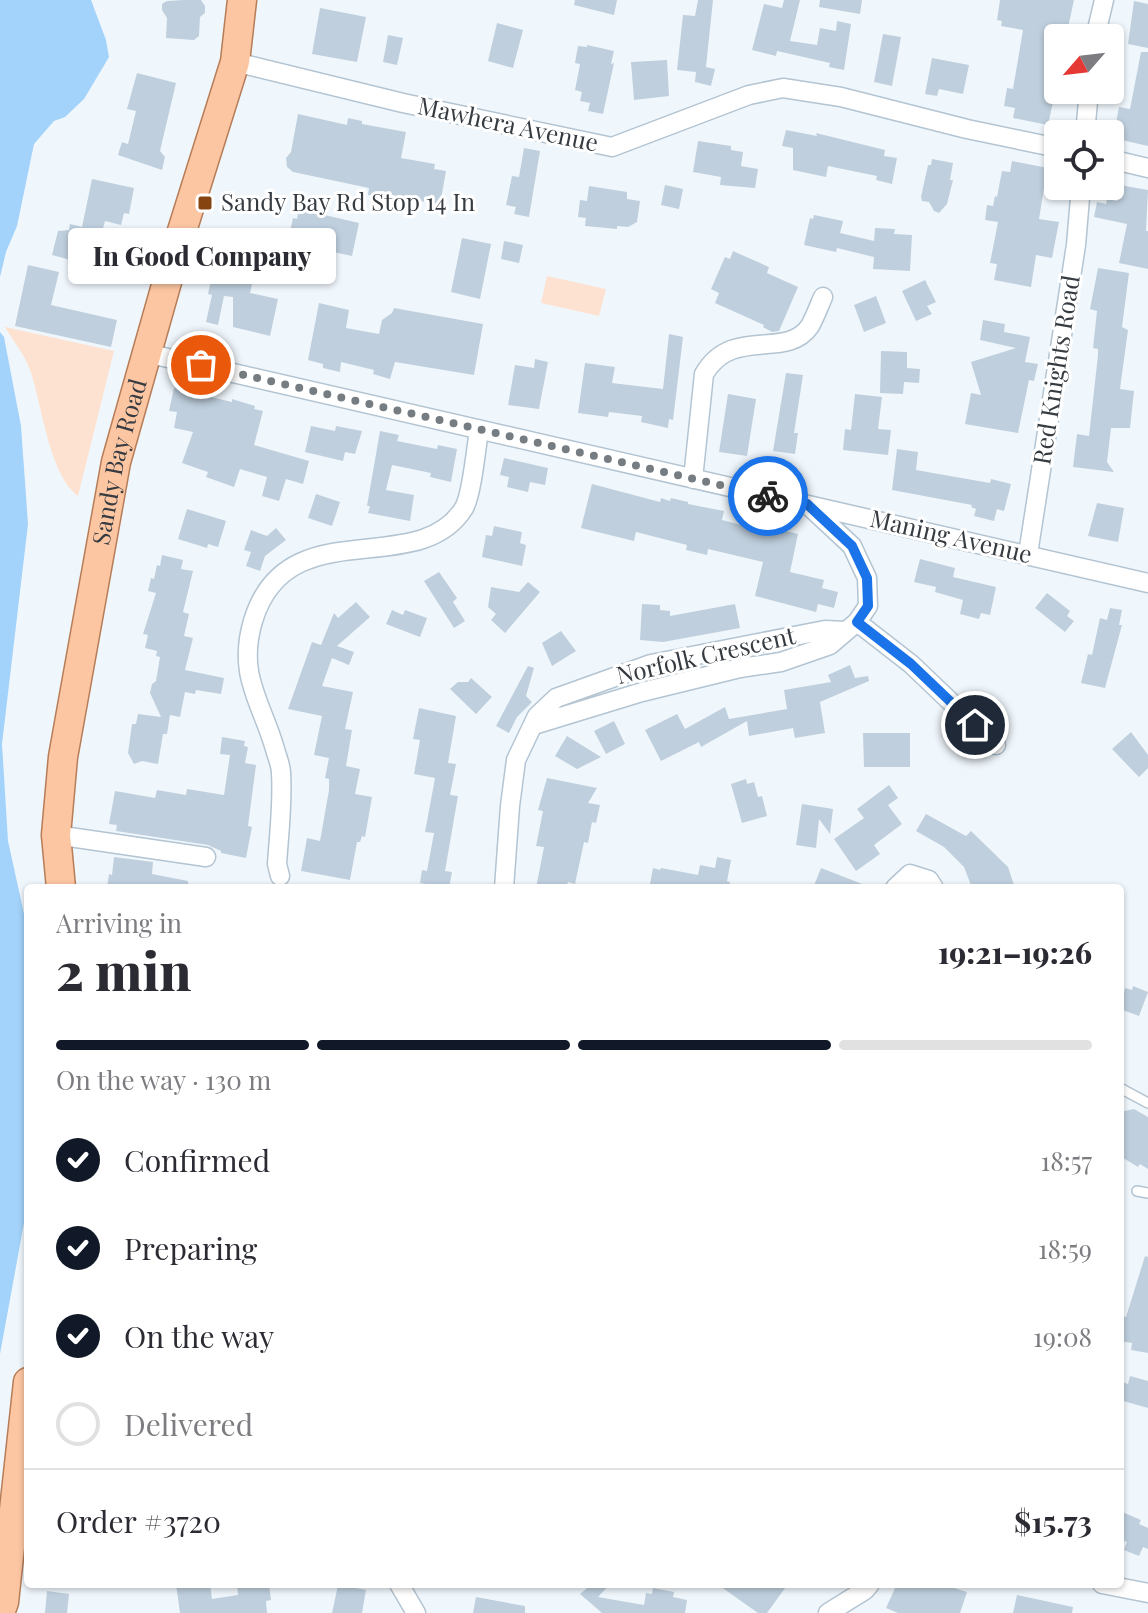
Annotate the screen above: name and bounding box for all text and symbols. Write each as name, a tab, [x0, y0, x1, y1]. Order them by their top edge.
north arrow	[1044, 24, 1124, 104]
map controls	[1044, 24, 1124, 200]
street label: Mawhera Avenue	[415, 88, 601, 158]
button: locate	[1044, 120, 1124, 200]
place label: Sandy Bay Rd Stop 14 In	[221, 185, 475, 217]
marker: Sandy Bay Rd Stop 14 In	[196, 194, 214, 212]
callout: In Good Company	[67, 229, 335, 285]
text: In Good Company	[93, 238, 311, 273]
street label: Red Knights Road	[1024, 273, 1086, 467]
pin	[167, 331, 235, 399]
icon: bag	[179, 343, 223, 387]
street label: Sandy Bay Road	[83, 375, 153, 547]
courier	[728, 456, 808, 536]
icon: bike	[746, 474, 790, 518]
street label: Maning Avenue	[867, 501, 1036, 569]
street label: Norfolk Crescent	[613, 618, 799, 690]
pin	[941, 691, 1009, 759]
icon: home	[953, 703, 997, 747]
text: Arriving in	[56, 905, 182, 940]
text: 19:21–19:26	[938, 932, 1092, 972]
text: 2 min	[56, 935, 191, 1004]
text: On the way · 130 m	[56, 1062, 271, 1097]
icon: check	[56, 1138, 100, 1182]
text: Confirmed	[124, 1140, 270, 1180]
text: 18:57	[1041, 1143, 1092, 1178]
icon: check	[56, 1226, 100, 1270]
text: Preparing	[124, 1228, 257, 1268]
text: 18:59	[1038, 1231, 1092, 1266]
icon: check	[56, 1314, 100, 1358]
text: On the way	[124, 1316, 274, 1356]
text: 19:08	[1033, 1319, 1092, 1354]
text: Delivered	[124, 1404, 253, 1444]
text: Order #3720	[56, 1501, 221, 1541]
text: $15.73	[1014, 1501, 1092, 1541]

